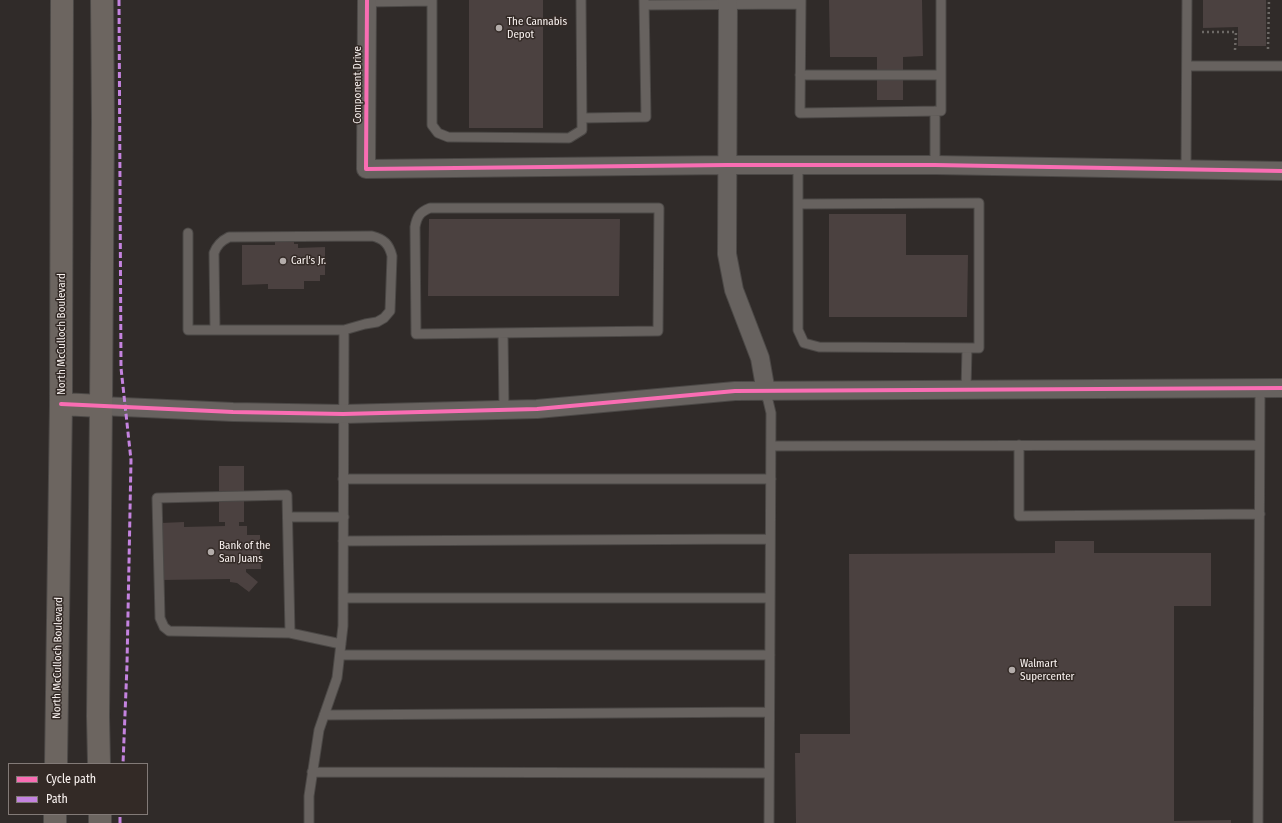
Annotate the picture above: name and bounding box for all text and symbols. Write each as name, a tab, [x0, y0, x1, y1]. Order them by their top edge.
place label: The Cannabis Depot	[507, 15, 567, 41]
marker: The Cannabis Depot	[494, 23, 504, 33]
street label: Component Drive	[351, 46, 365, 124]
place label: Carl's Jr.	[291, 254, 326, 268]
marker: Carl's Jr.	[278, 256, 288, 266]
street label: North McCulloch Boulevard	[55, 273, 69, 395]
place label: Bank of the San Juans	[219, 539, 270, 565]
marker: Bank of the San Juans	[206, 547, 216, 557]
street label: North McCulloch Boulevard	[50, 597, 66, 719]
place label: Walmart Supercenter	[1020, 657, 1074, 683]
marker: Walmart Supercenter	[1007, 665, 1017, 675]
legend	[8, 763, 148, 815]
text: Cycle path	[46, 772, 96, 786]
text: Path	[46, 792, 68, 806]

